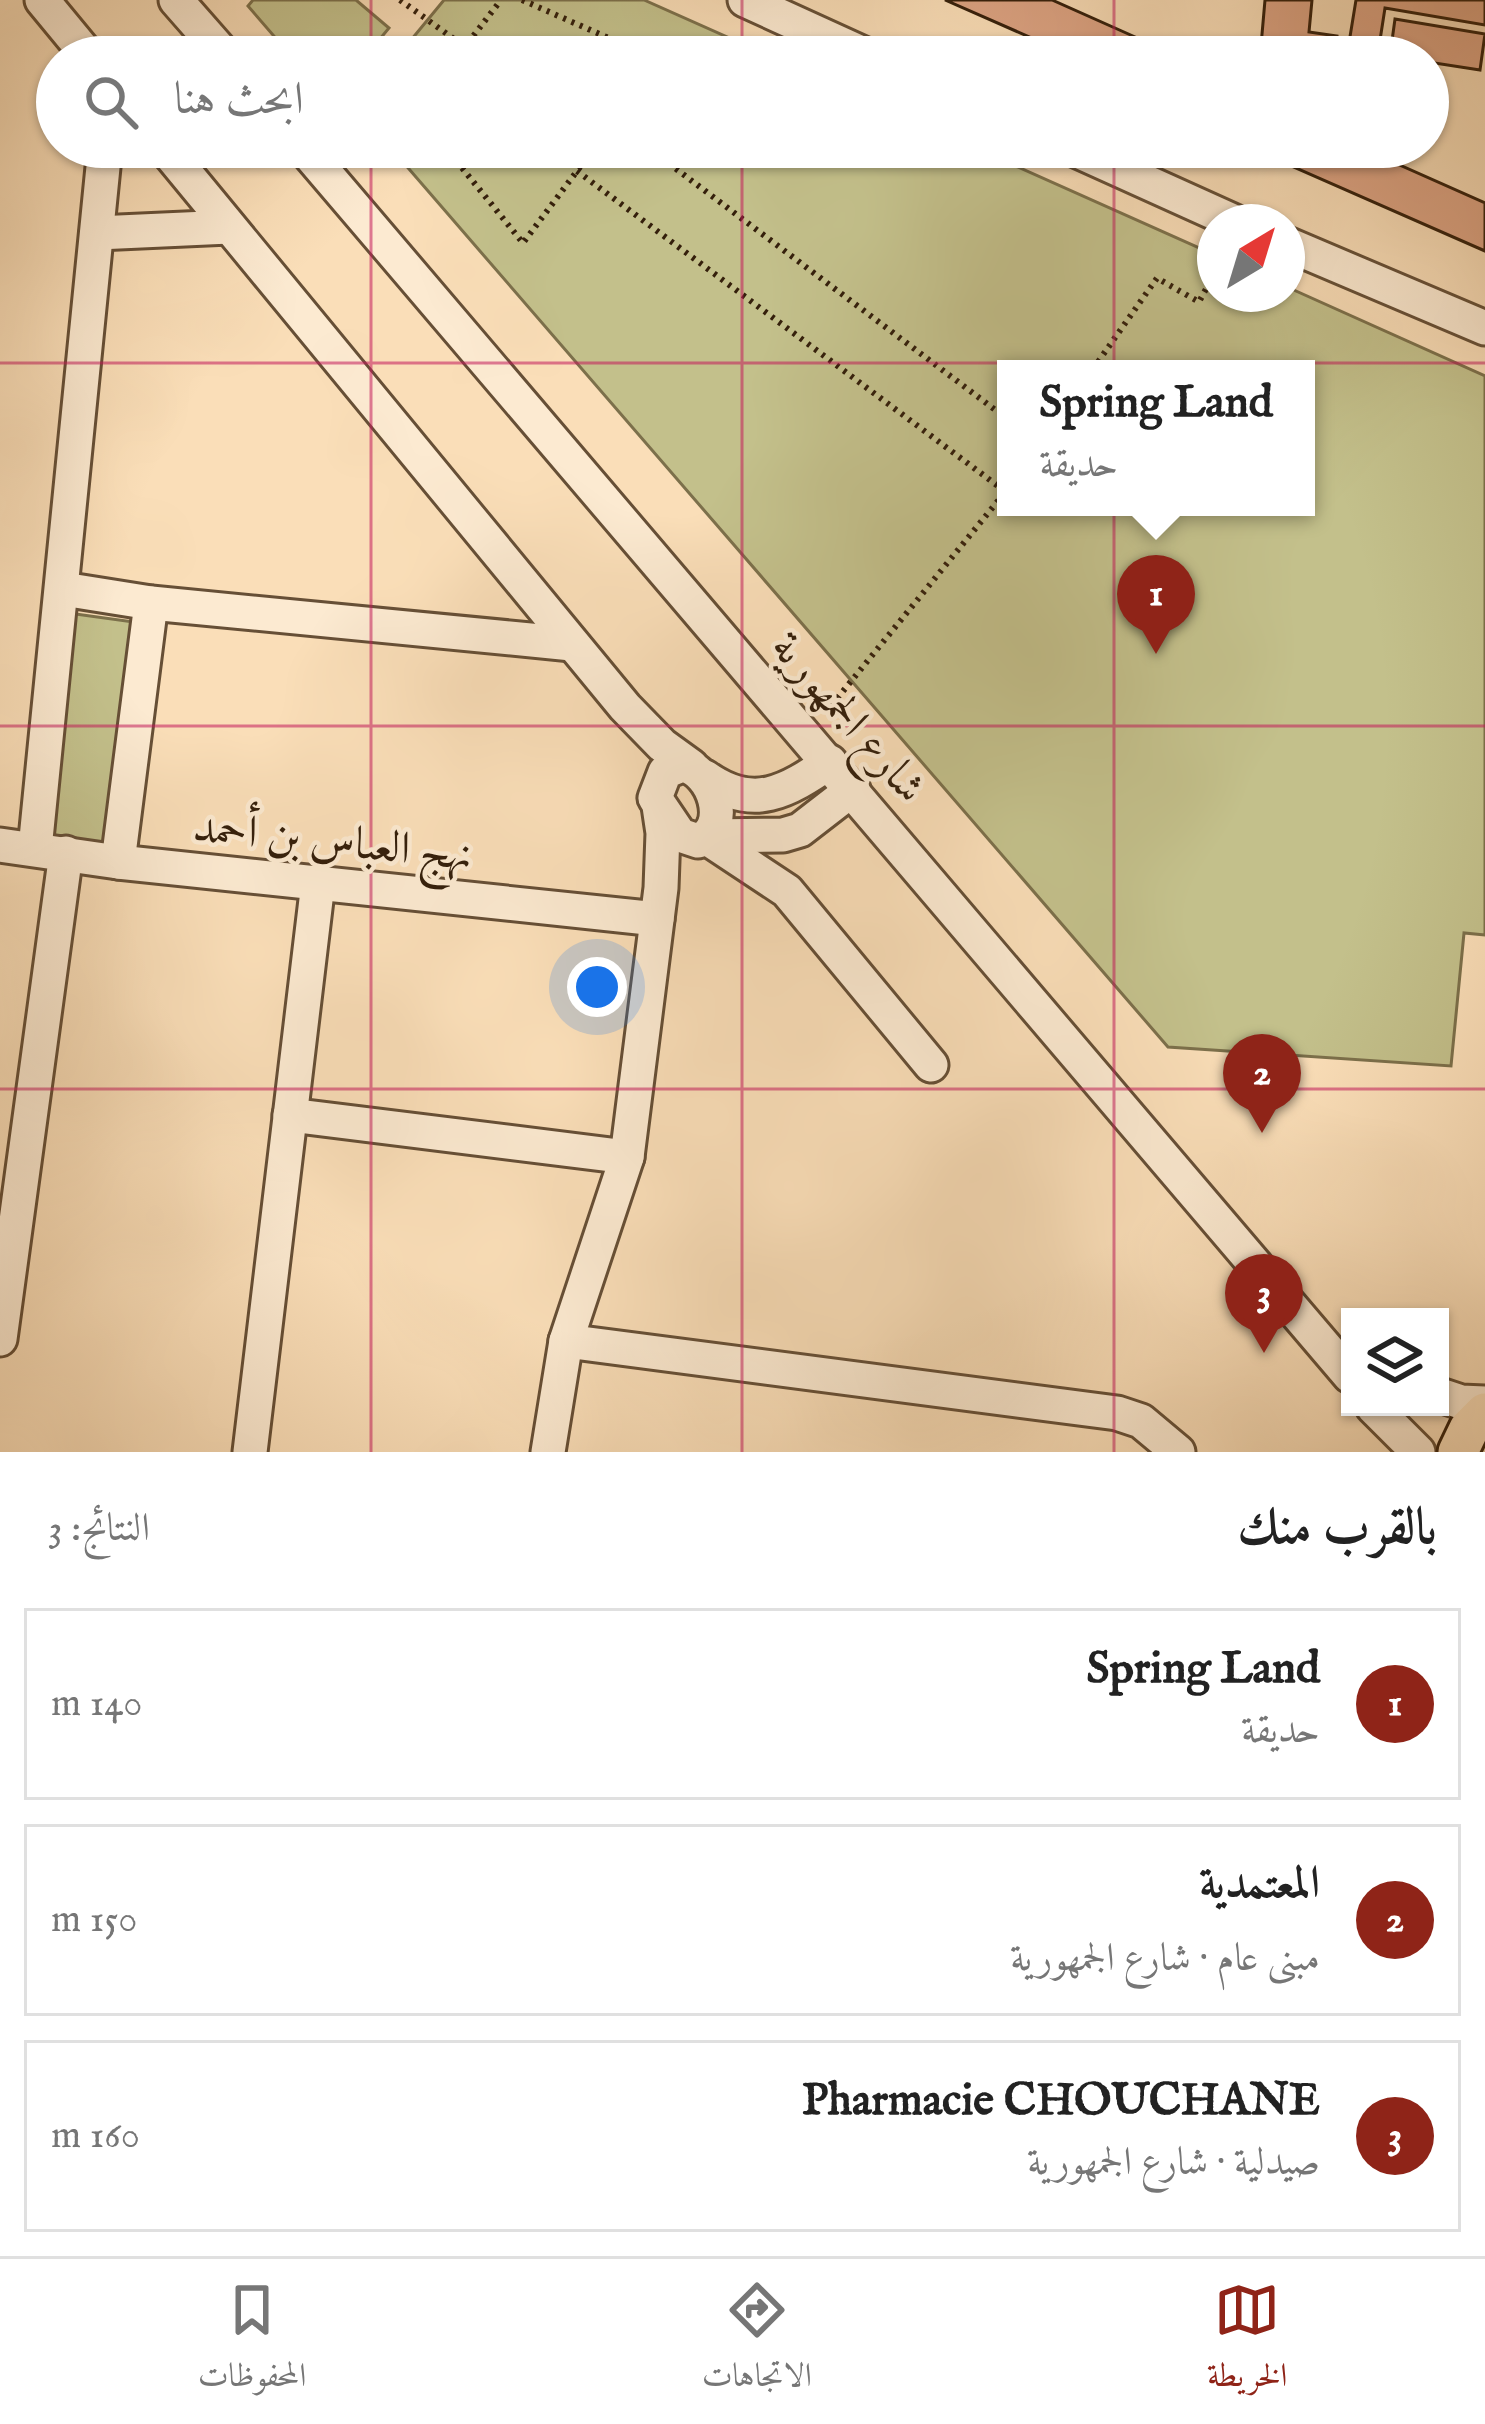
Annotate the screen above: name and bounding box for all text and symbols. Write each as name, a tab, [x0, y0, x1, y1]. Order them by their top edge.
search box	[36, 36, 1449, 168]
icon: search	[78, 69, 144, 135]
text: ابحث هنا	[174, 72, 304, 129]
north arrow	[1197, 204, 1305, 312]
popup	[997, 360, 1315, 516]
text: Spring Land	[1039, 375, 1273, 432]
text: حديقة	[1039, 441, 1118, 490]
pin: 1	[1117, 555, 1195, 654]
street label: شارع الجمهورية	[753, 621, 937, 820]
street label: نهج العباس بن أحمد	[189, 795, 476, 894]
your location	[567, 957, 627, 1017]
pin: 2	[1223, 1034, 1301, 1133]
pin: 3	[1225, 1254, 1303, 1353]
map controls	[1341, 1308, 1449, 1416]
button: layers	[1341, 1308, 1449, 1416]
text: بالقرب منك	[1237, 1497, 1437, 1562]
text: النتائج: 3	[48, 1505, 150, 1554]
text: Spring Land	[1087, 1641, 1320, 1698]
text: 140 m	[51, 1680, 142, 1729]
text: 1	[1388, 1680, 1402, 1729]
text: حديقة	[1241, 1707, 1320, 1756]
text: المعتمدية	[1199, 1856, 1320, 1913]
text: 150 m	[51, 1896, 137, 1945]
text: 2	[1386, 1896, 1404, 1945]
text: مبنى عام · شارع الجمهورية	[1010, 1935, 1320, 1984]
text: Pharmacie CHOUCHANE	[802, 2073, 1320, 2130]
text: 160 m	[51, 2112, 140, 2161]
text: 3	[1388, 2112, 1402, 2161]
text: صيدلية · شارع الجمهورية	[1027, 2139, 1320, 2188]
tab: المحفوظات	[198, 2277, 306, 2407]
tab: الاتجاهات	[702, 2277, 812, 2407]
tab: الخريطة	[1207, 2277, 1287, 2407]

